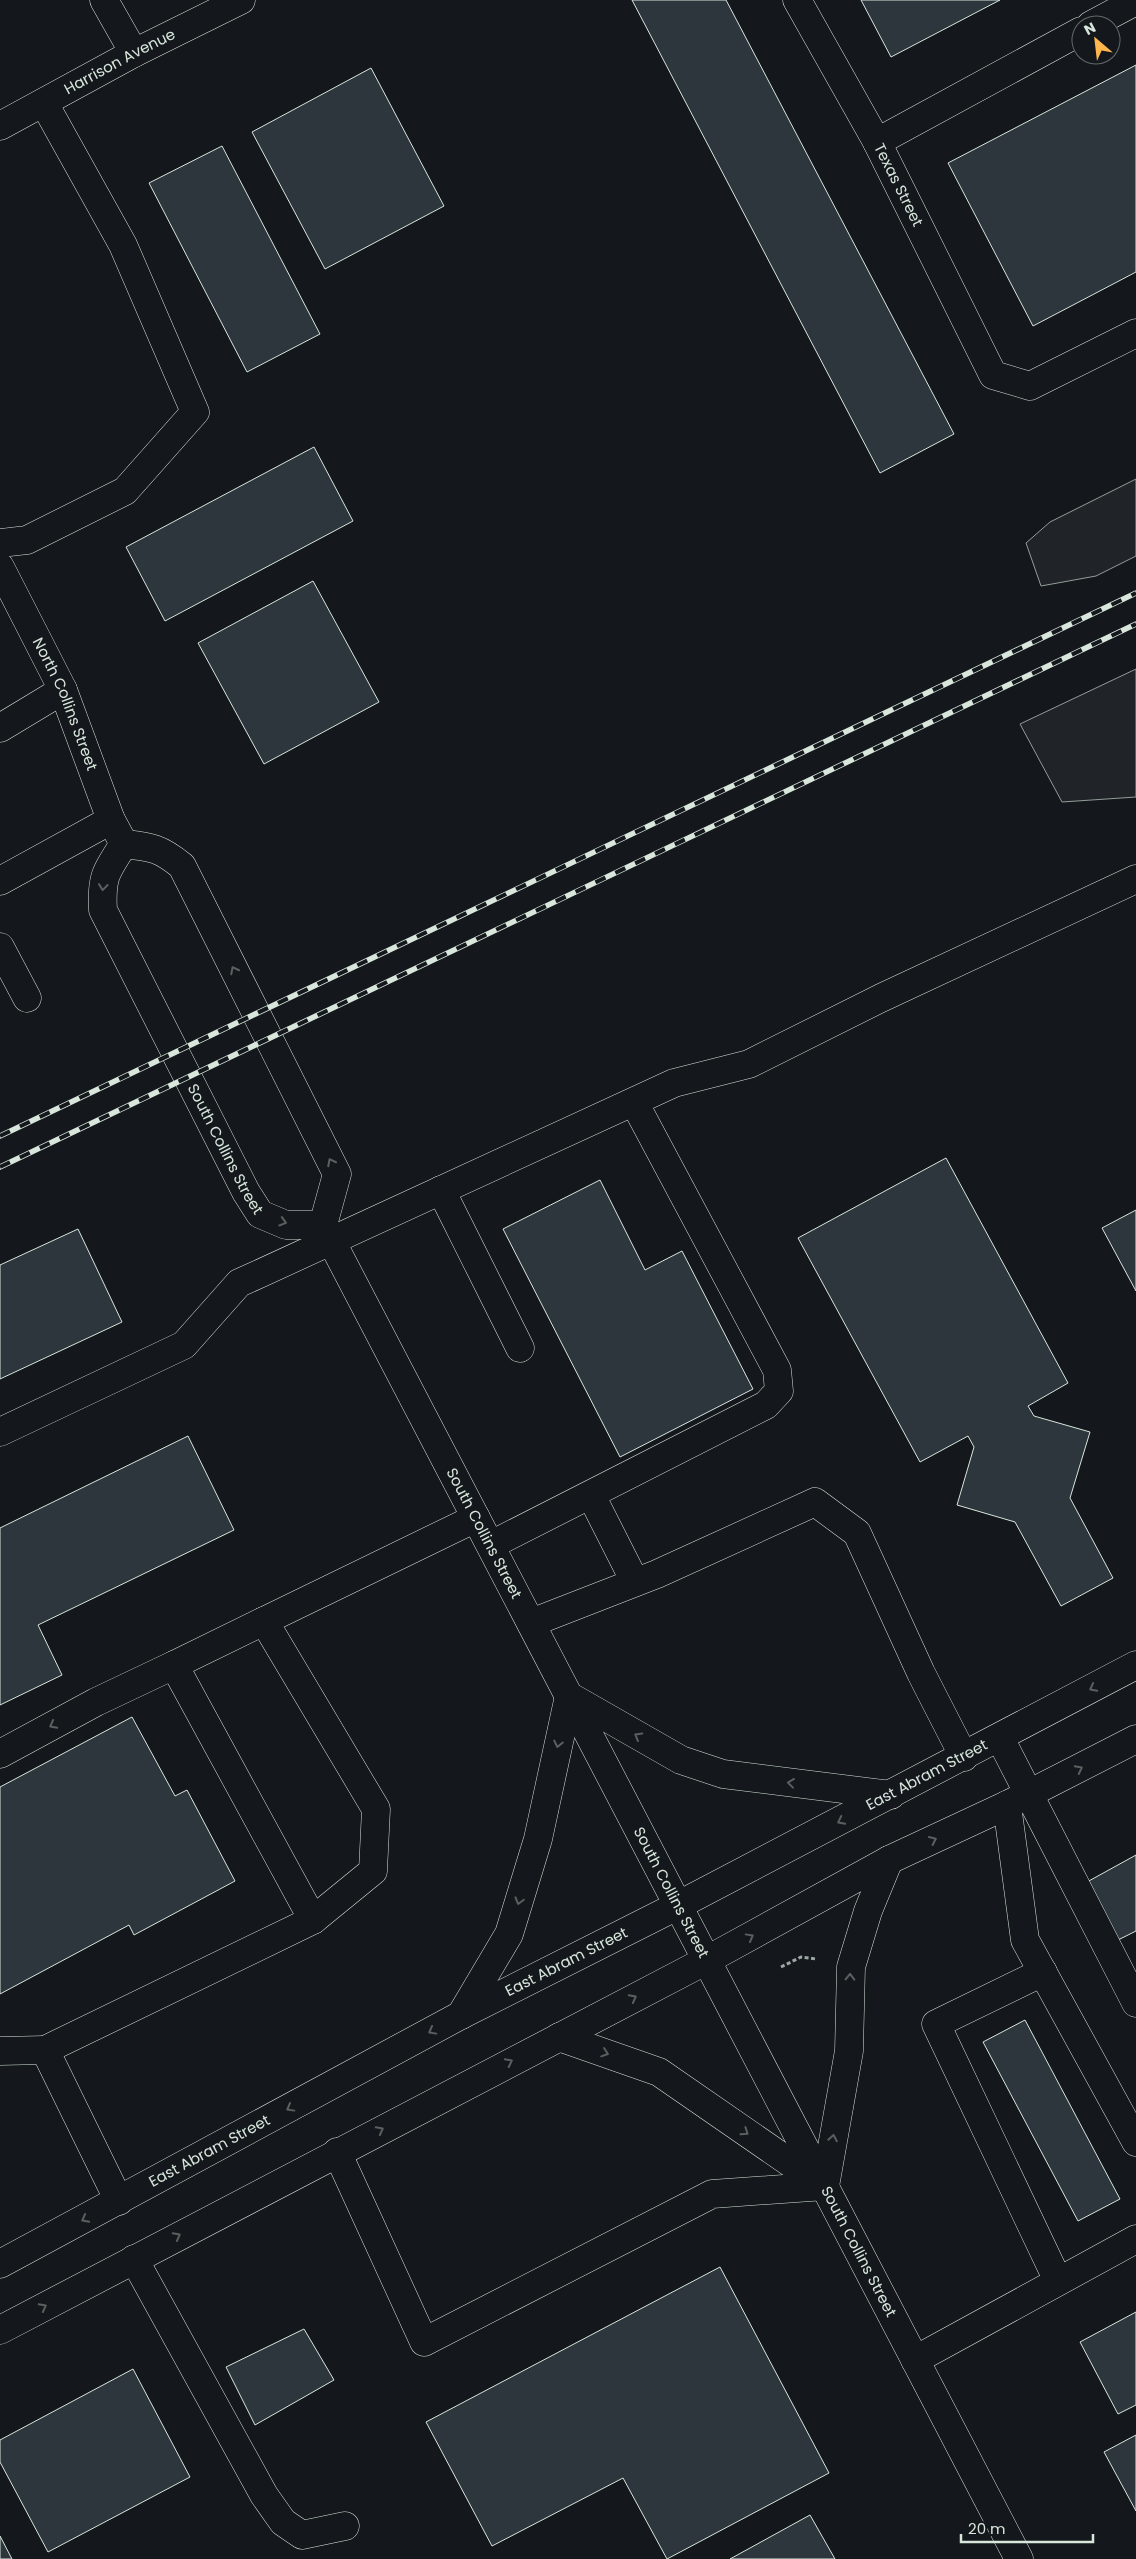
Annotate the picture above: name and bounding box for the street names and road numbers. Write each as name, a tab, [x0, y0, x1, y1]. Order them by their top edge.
street label: Harrison Avenue	[60, 23, 179, 99]
street label: Texas Street	[869, 140, 928, 230]
street label: North Collins Street	[28, 634, 103, 773]
street label: South Collins Street	[183, 1080, 269, 1218]
street label: South Collins Street	[442, 1464, 527, 1602]
street label: East Abram Street	[862, 1734, 991, 1815]
street label: South Collins Street	[629, 1823, 715, 1961]
street label: East Abram Street	[501, 1922, 631, 2001]
street label: East Abram Street	[145, 2109, 273, 2192]
street label: South Collins Street	[816, 2182, 902, 2320]

